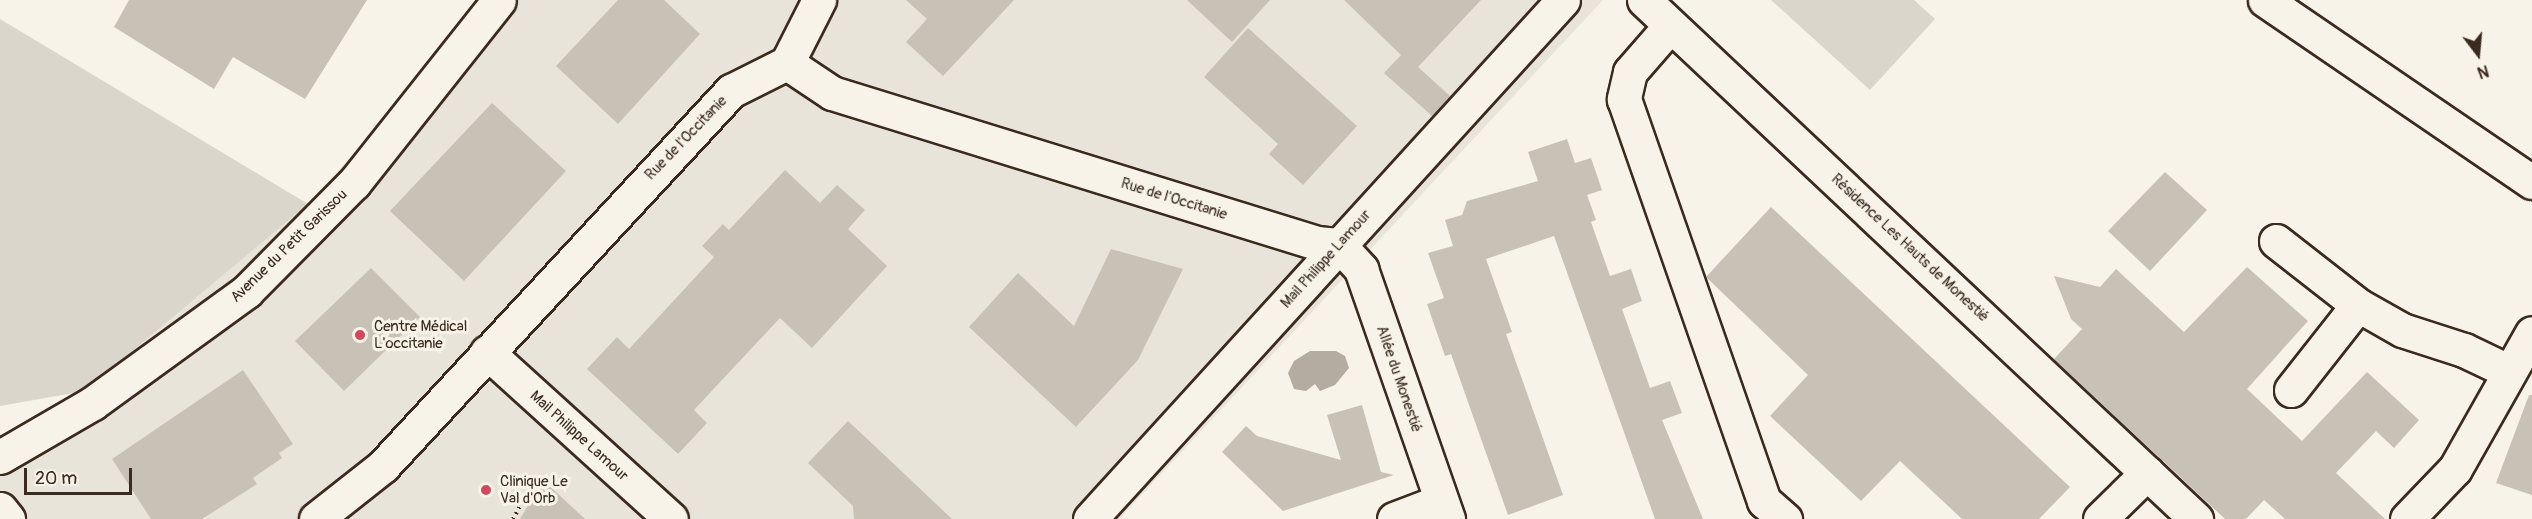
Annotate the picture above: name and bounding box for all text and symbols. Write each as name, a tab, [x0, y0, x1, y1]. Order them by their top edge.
north arrow	[2448, 24, 2508, 84]
text: N	[2475, 60, 2491, 82]
street label: Rue de l'Occitanie	[641, 92, 731, 184]
street label: Résidence Les Hauts de Monestié	[1827, 170, 1993, 326]
street label: Rue de l'Occitanie	[1119, 174, 1229, 224]
street label: Avenue du Petit Garissou	[227, 186, 351, 306]
street label: Mail Philippe Lamour	[1277, 206, 1375, 312]
place label: Centre Médical L'occitanie	[374, 317, 467, 352]
street label: Allée du Monestié	[1372, 323, 1426, 435]
marker: Centre Médical L'occitanie	[351, 326, 369, 344]
street label: Mail Philippe Lamour	[526, 387, 632, 485]
scale bar	[27, 456, 135, 494]
text: 20 m	[35, 467, 77, 490]
place label: Clinique Le Val d'Orb	[500, 472, 568, 507]
marker: Clinique Le Val d'Orb	[477, 481, 495, 499]

